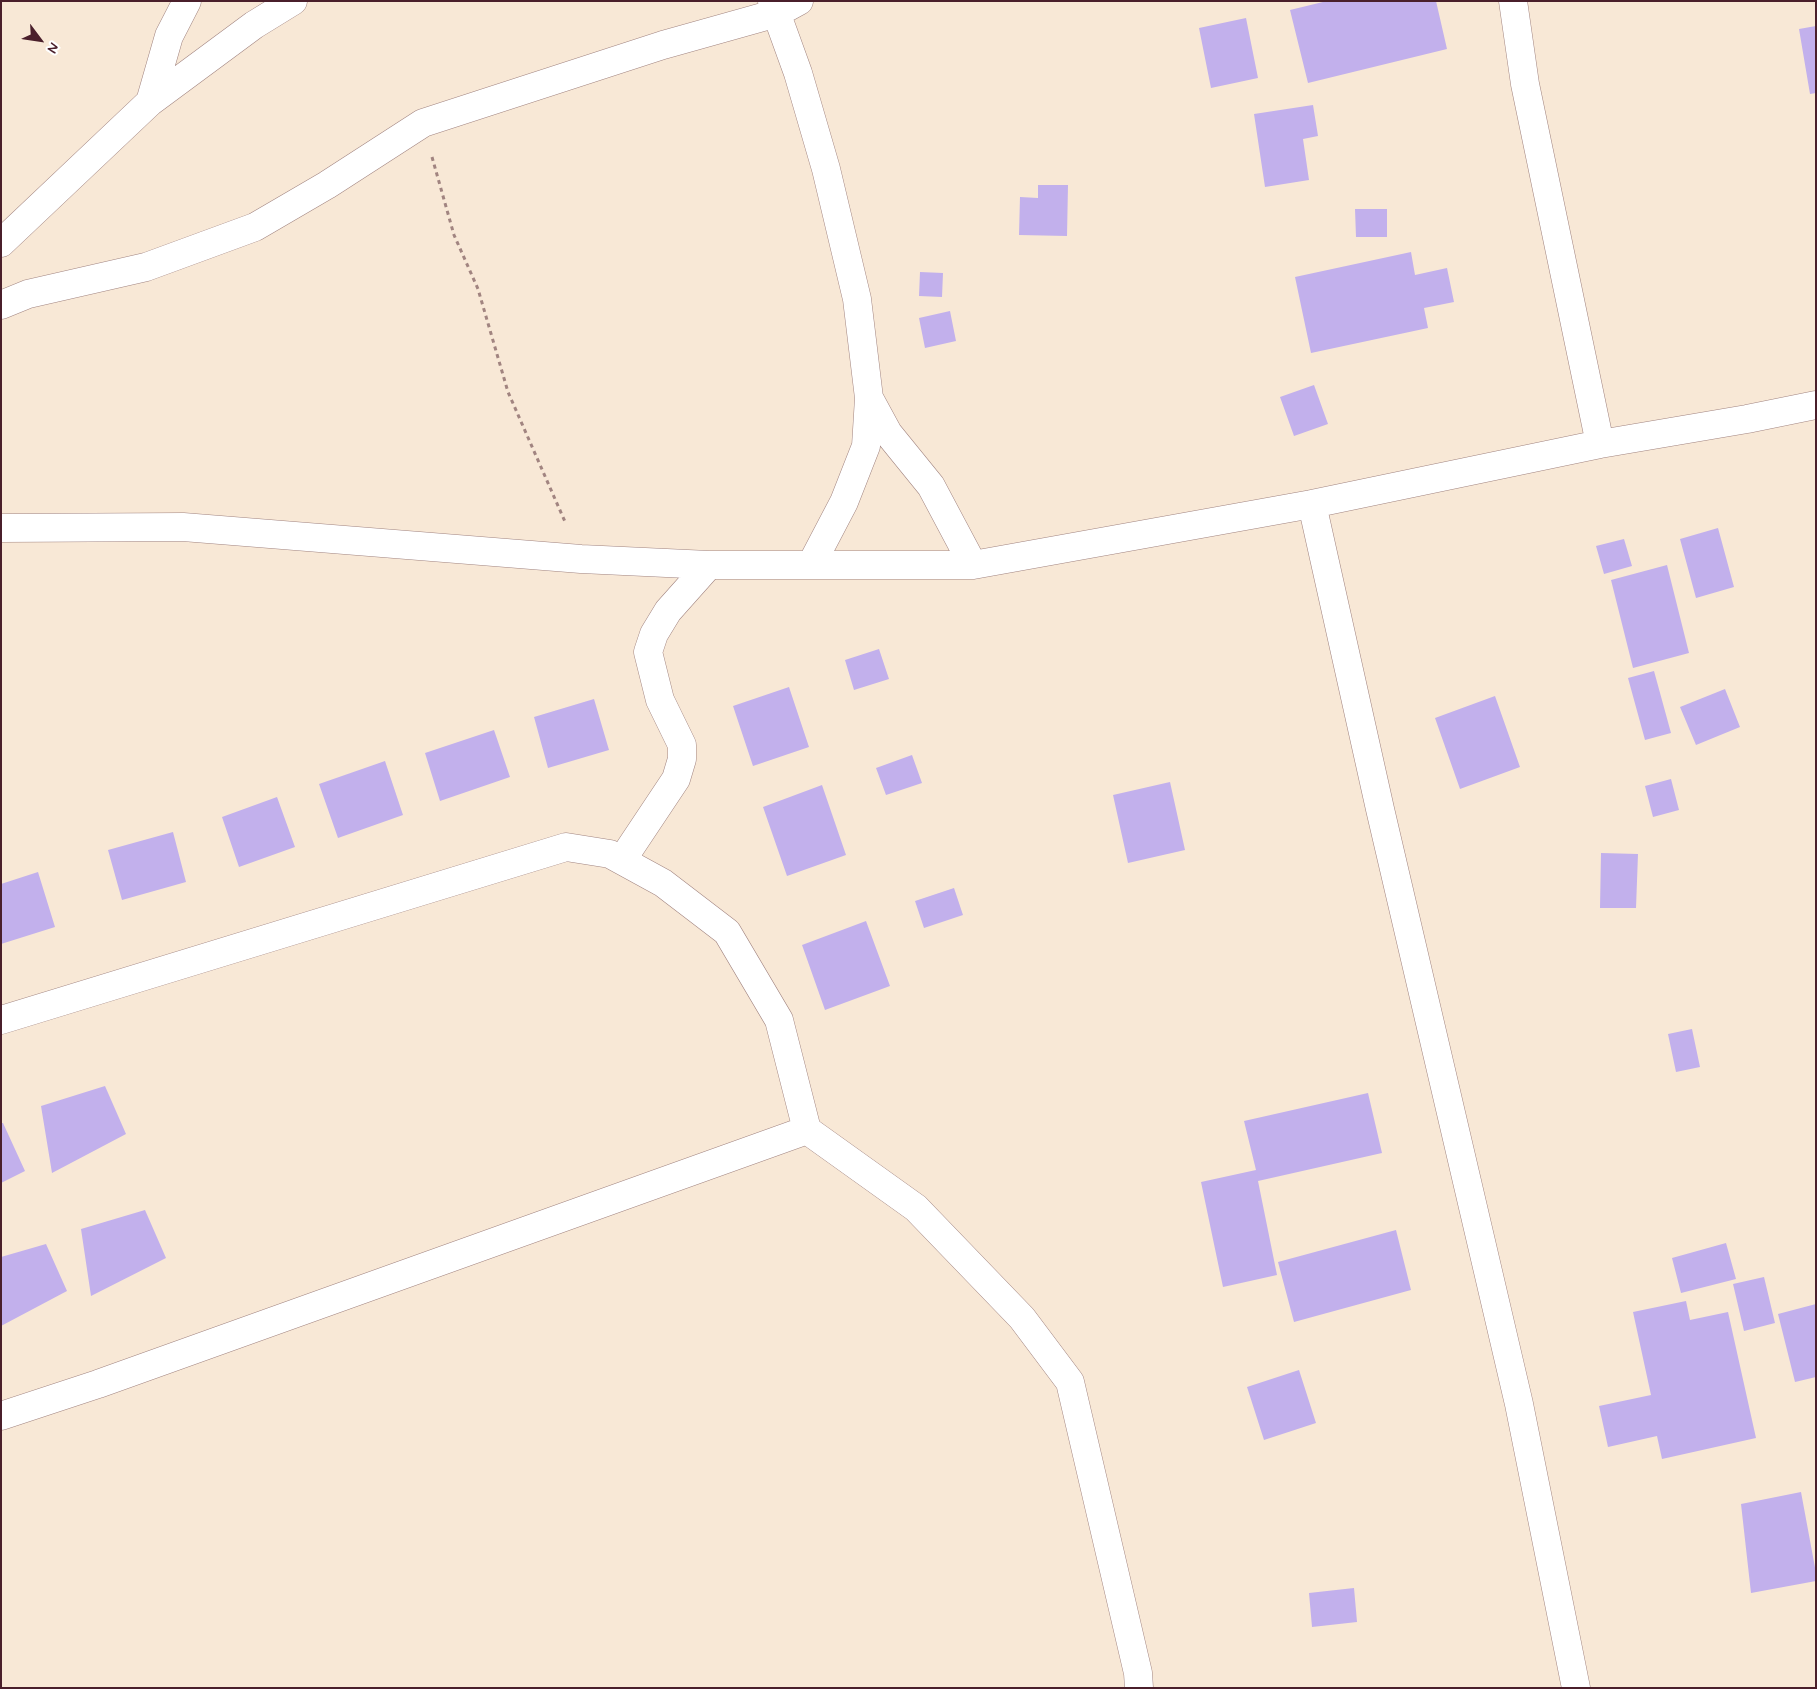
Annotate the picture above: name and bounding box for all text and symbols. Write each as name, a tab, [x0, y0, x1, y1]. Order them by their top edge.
north arrow	[15, 15, 65, 65]
text: N	[43, 39, 63, 56]

